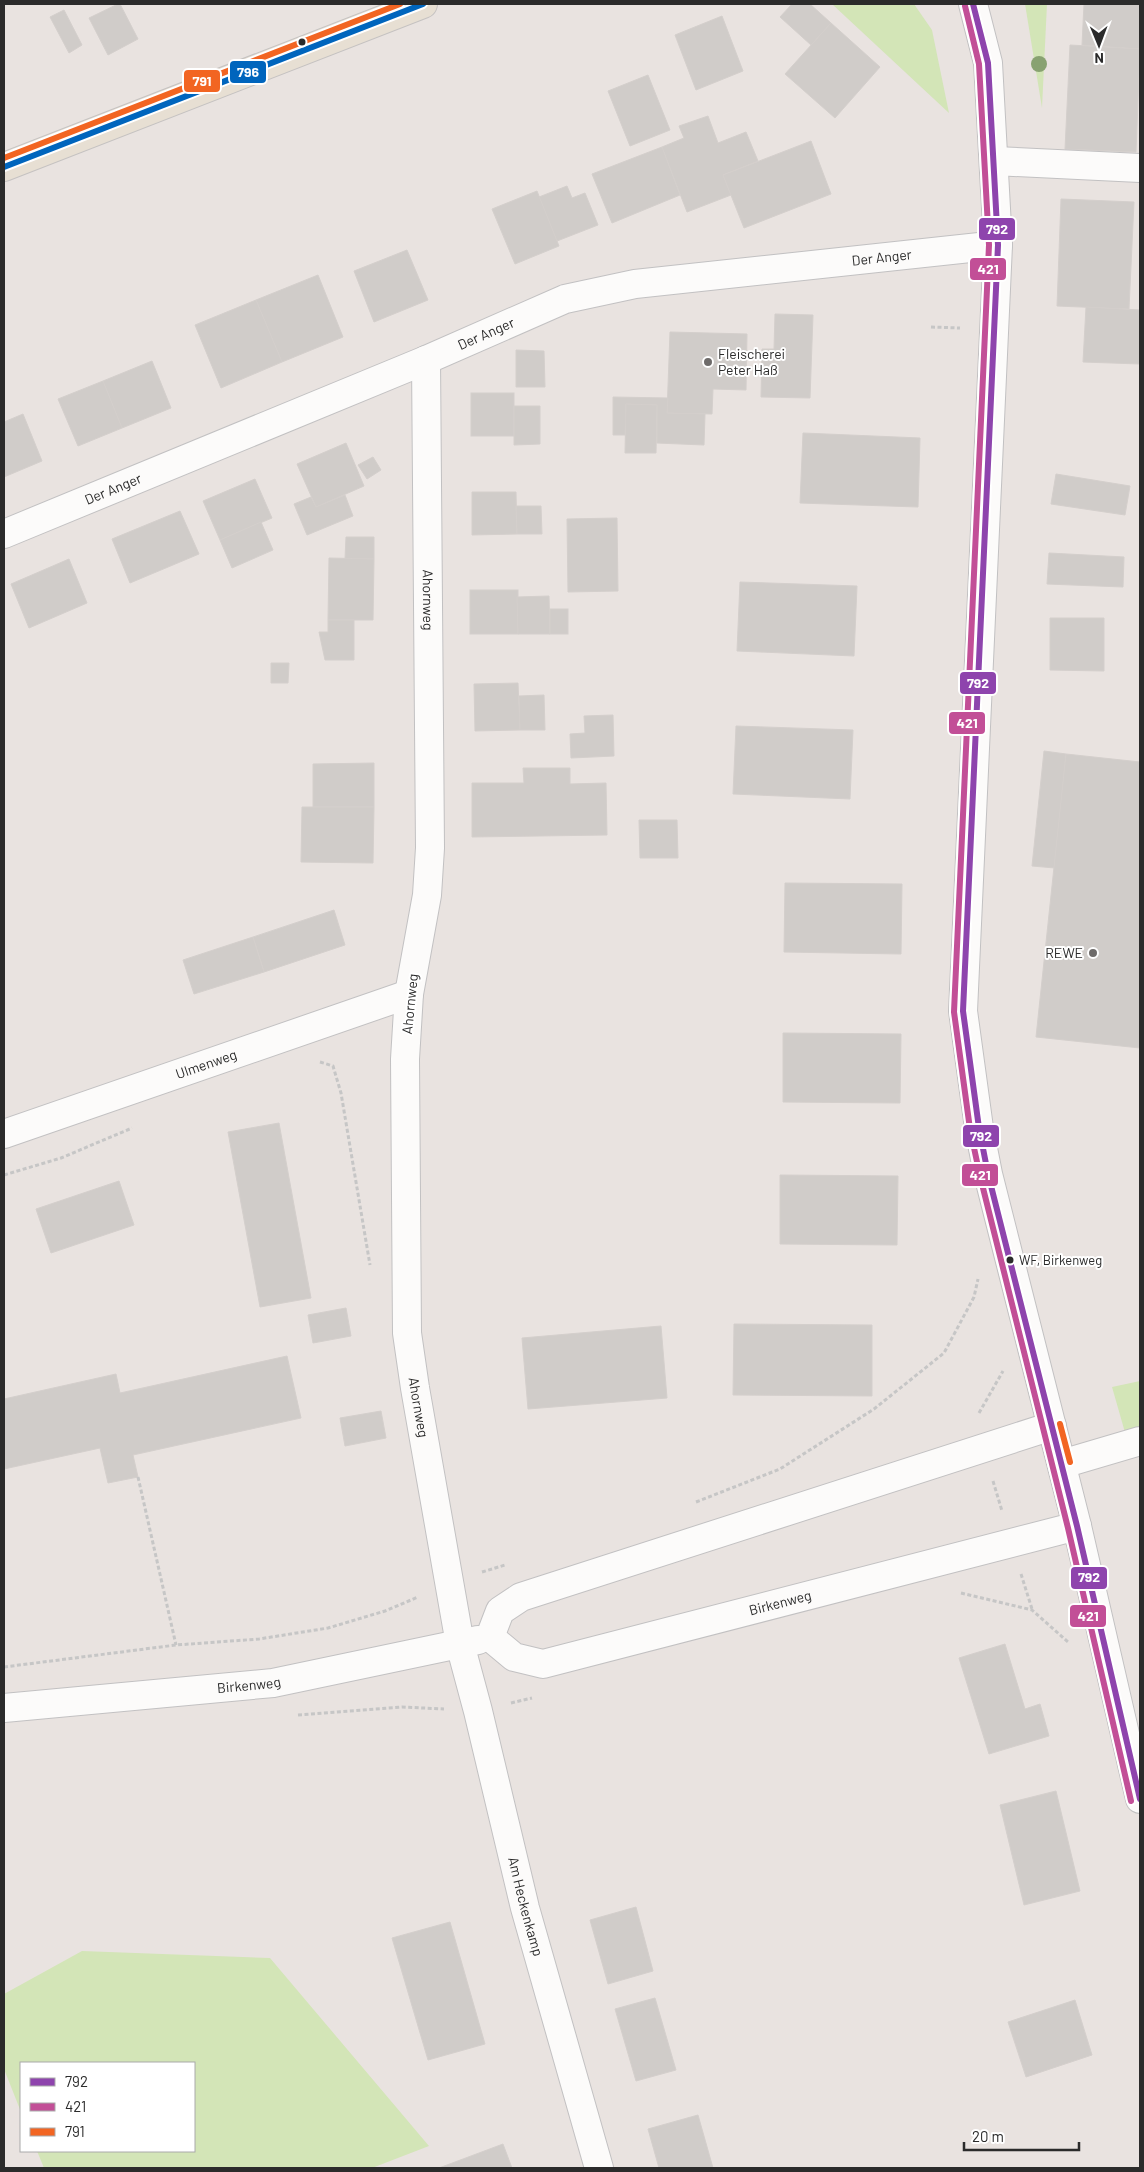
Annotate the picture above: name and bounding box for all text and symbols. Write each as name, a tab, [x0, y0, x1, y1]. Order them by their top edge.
north arrow	[1074, 20, 1124, 70]
unlabelled marker	[297, 37, 307, 47]
text: N	[1094, 50, 1104, 67]
line badge: 796	[229, 60, 267, 84]
text: 796	[237, 63, 259, 80]
line badge: 791	[183, 69, 221, 93]
text: 791	[192, 72, 212, 89]
line badge: 792	[978, 217, 1016, 241]
text: 792	[986, 220, 1008, 237]
street label: Der Anger	[851, 245, 912, 269]
line badge: 421	[969, 257, 1007, 281]
text: 421	[977, 260, 999, 277]
street label: Der Anger	[455, 313, 517, 353]
place label: Fleischerei Peter Haß	[718, 345, 785, 378]
marker: Fleischerei Peter Haß	[702, 356, 714, 368]
street label: Der Anger	[82, 469, 144, 508]
street label: Ahornweg	[420, 569, 437, 631]
line badge: 792	[959, 671, 997, 695]
text: 792	[967, 674, 989, 691]
line badge: 421	[948, 711, 986, 735]
text: 421	[956, 714, 978, 731]
place label: REWE	[1045, 944, 1083, 961]
marker: REWE	[1087, 947, 1099, 959]
street label: Ahornweg	[398, 973, 421, 1035]
street label: Ulmenweg	[173, 1045, 239, 1082]
line badge: 792	[962, 1124, 1000, 1148]
text: 792	[970, 1127, 992, 1144]
line badge: 421	[961, 1163, 999, 1187]
text: 421	[969, 1166, 991, 1183]
place label: WF, Birkenweg	[1019, 1252, 1102, 1268]
marker: WF, Birkenweg	[1005, 1255, 1015, 1265]
street label: Ahornweg	[406, 1376, 433, 1439]
line badge: 792	[1070, 1566, 1108, 1590]
text: 792	[1078, 1568, 1100, 1585]
street label: Birkenweg	[747, 1586, 813, 1618]
line badge: 421	[1069, 1604, 1107, 1628]
text: 421	[1077, 1607, 1099, 1624]
street label: Birkenweg	[216, 1673, 282, 1696]
street label: Am Heckenkamp	[505, 1855, 547, 1958]
legend	[20, 2062, 195, 2152]
text: 792	[65, 2072, 88, 2090]
text: 421	[65, 2097, 86, 2115]
scale bar	[964, 2120, 1079, 2152]
text: 791	[65, 2122, 85, 2140]
text: 20 m	[972, 2127, 1004, 2145]

